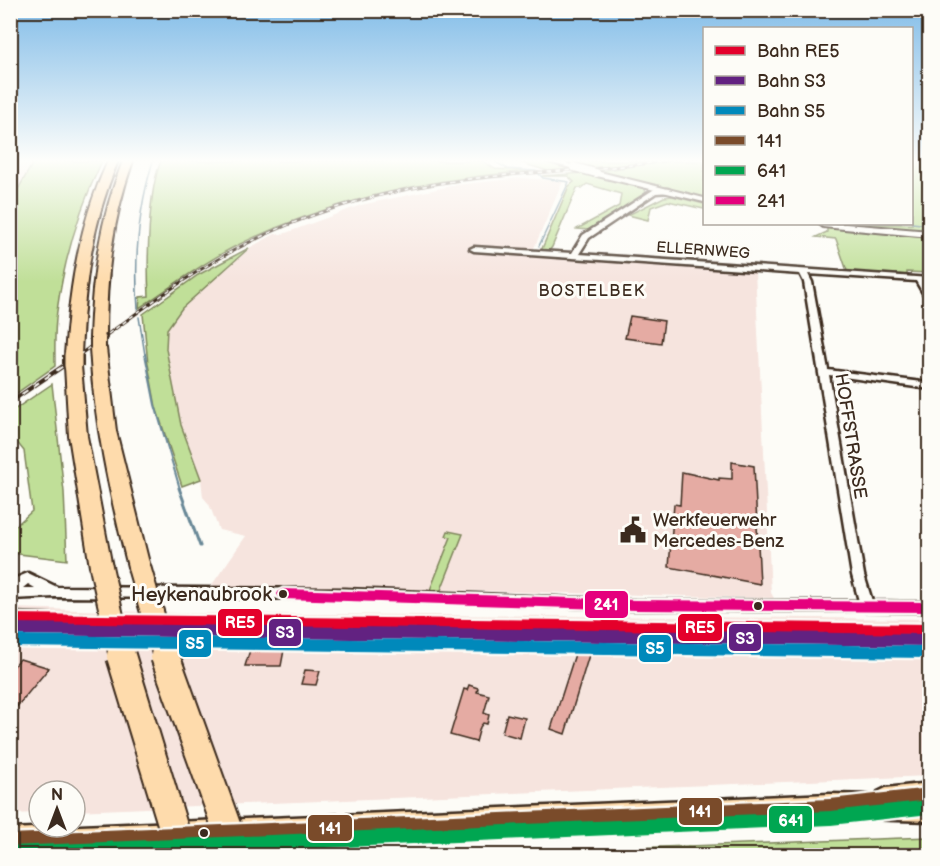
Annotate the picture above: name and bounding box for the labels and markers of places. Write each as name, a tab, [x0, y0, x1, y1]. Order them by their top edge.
place label: Werkfeuerwehr Mercedes-Benz	[653, 510, 784, 552]
public building icon: Werkfeuerwehr Mercedes-Benz	[618, 515, 648, 545]
place label: Heykenaubrook	[131, 583, 272, 607]
marker: Heykenaubrook	[277, 588, 289, 600]
unlabelled marker	[752, 600, 764, 612]
unlabelled marker	[198, 827, 210, 839]

